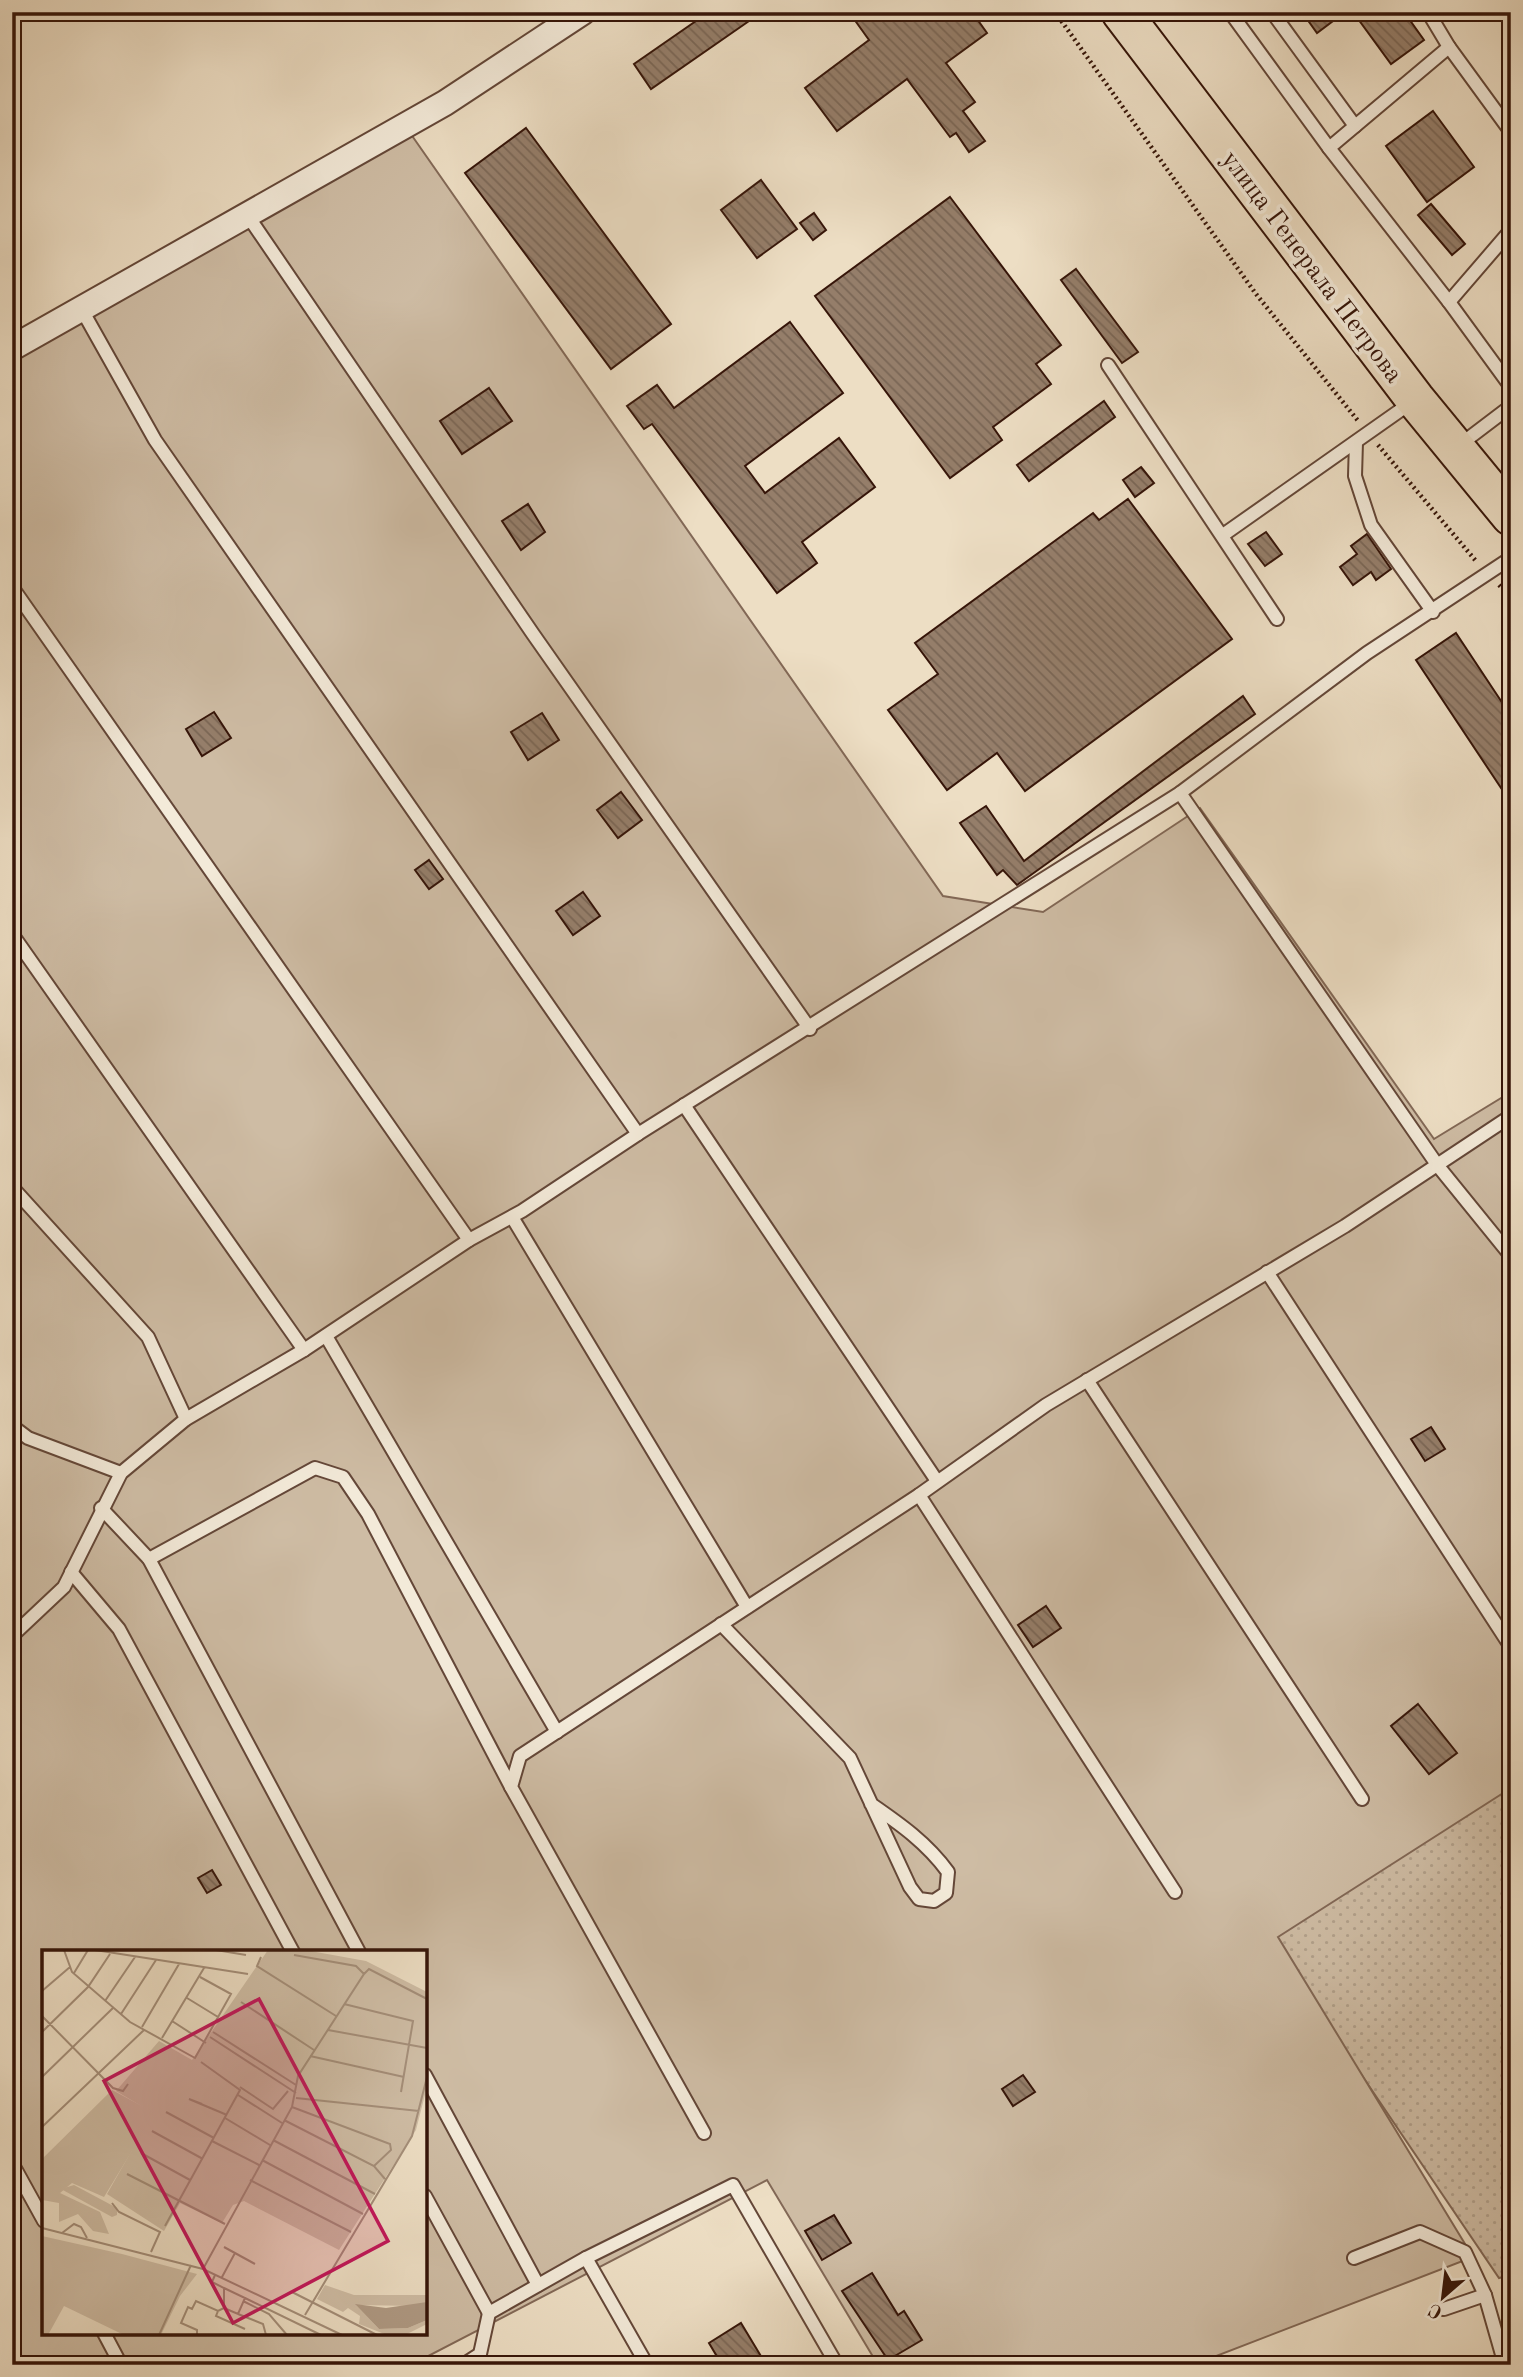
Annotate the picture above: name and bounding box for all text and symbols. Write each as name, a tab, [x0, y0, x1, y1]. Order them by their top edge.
street label: улица Генерала Петрова	[1216, 146, 1407, 388]
inset map	[42, 1950, 427, 2335]
north arrow	[1408, 2262, 1478, 2332]
text: С	[1426, 2298, 1446, 2321]

